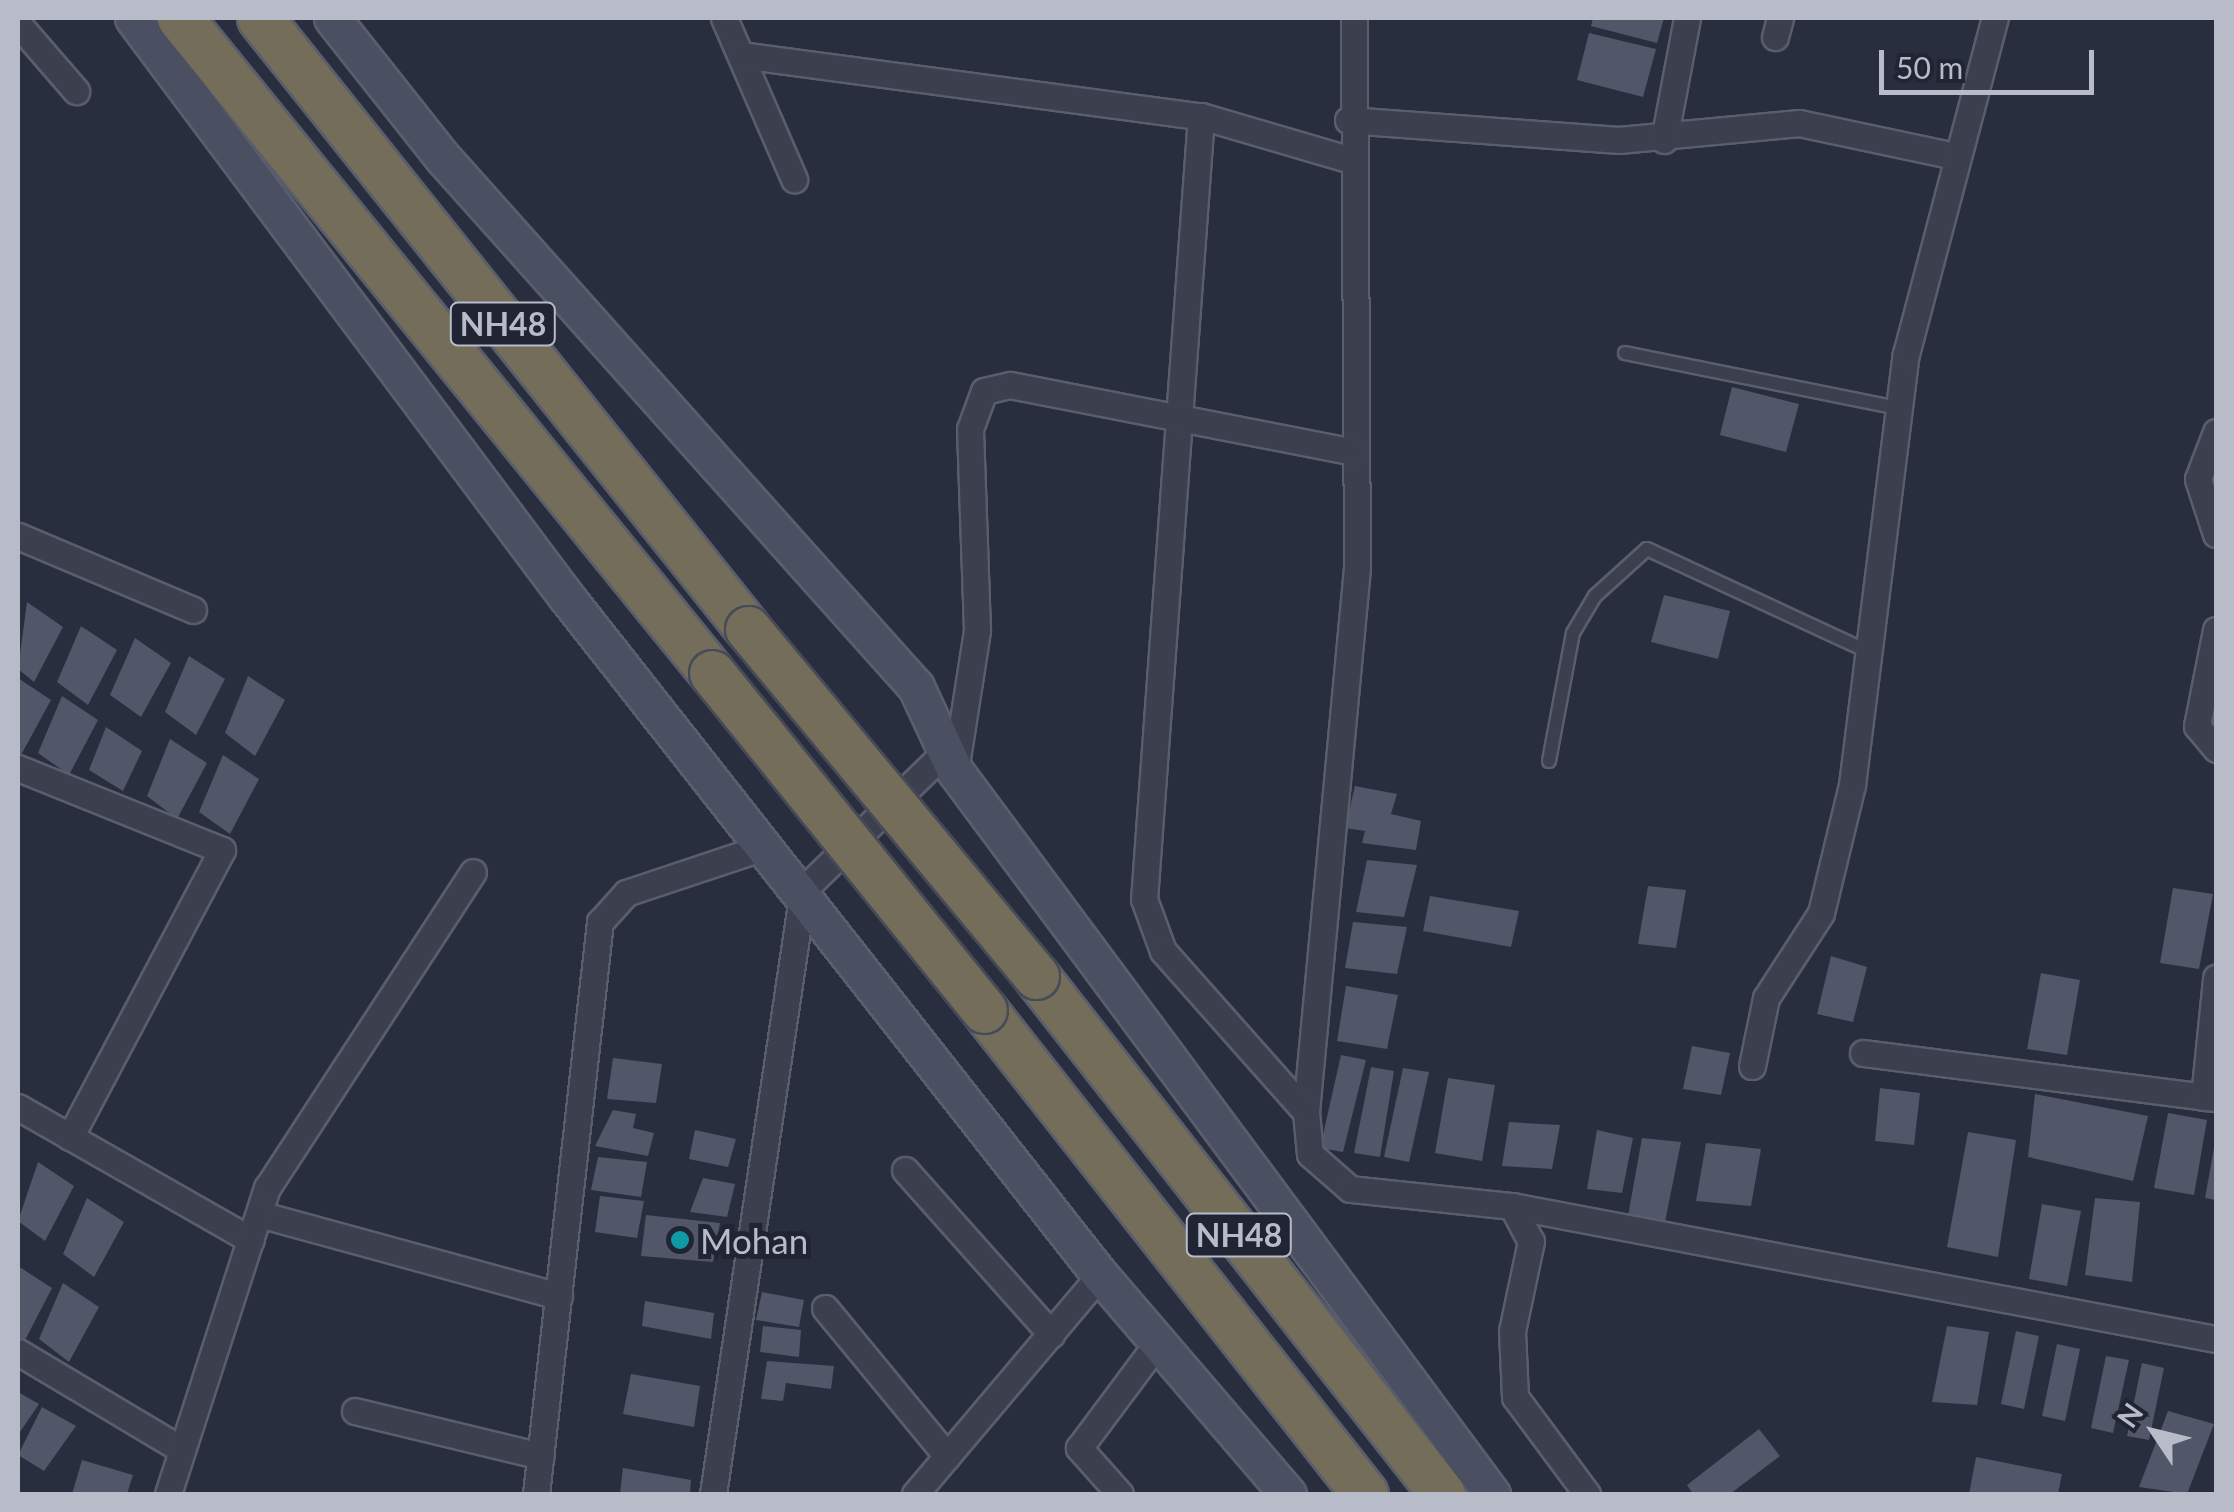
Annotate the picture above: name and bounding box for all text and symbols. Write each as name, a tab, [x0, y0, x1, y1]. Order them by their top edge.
scale bar	[1884, 30, 2099, 92]
text: 50 m	[1896, 49, 1963, 85]
road number: NH48	[448, 297, 558, 351]
road number: NH48	[1184, 1208, 1294, 1262]
place label: Mohan	[700, 1219, 808, 1261]
marker: Mohan	[669, 1229, 691, 1251]
north arrow	[2104, 1382, 2204, 1482]
text: N	[2109, 1396, 2150, 1433]

